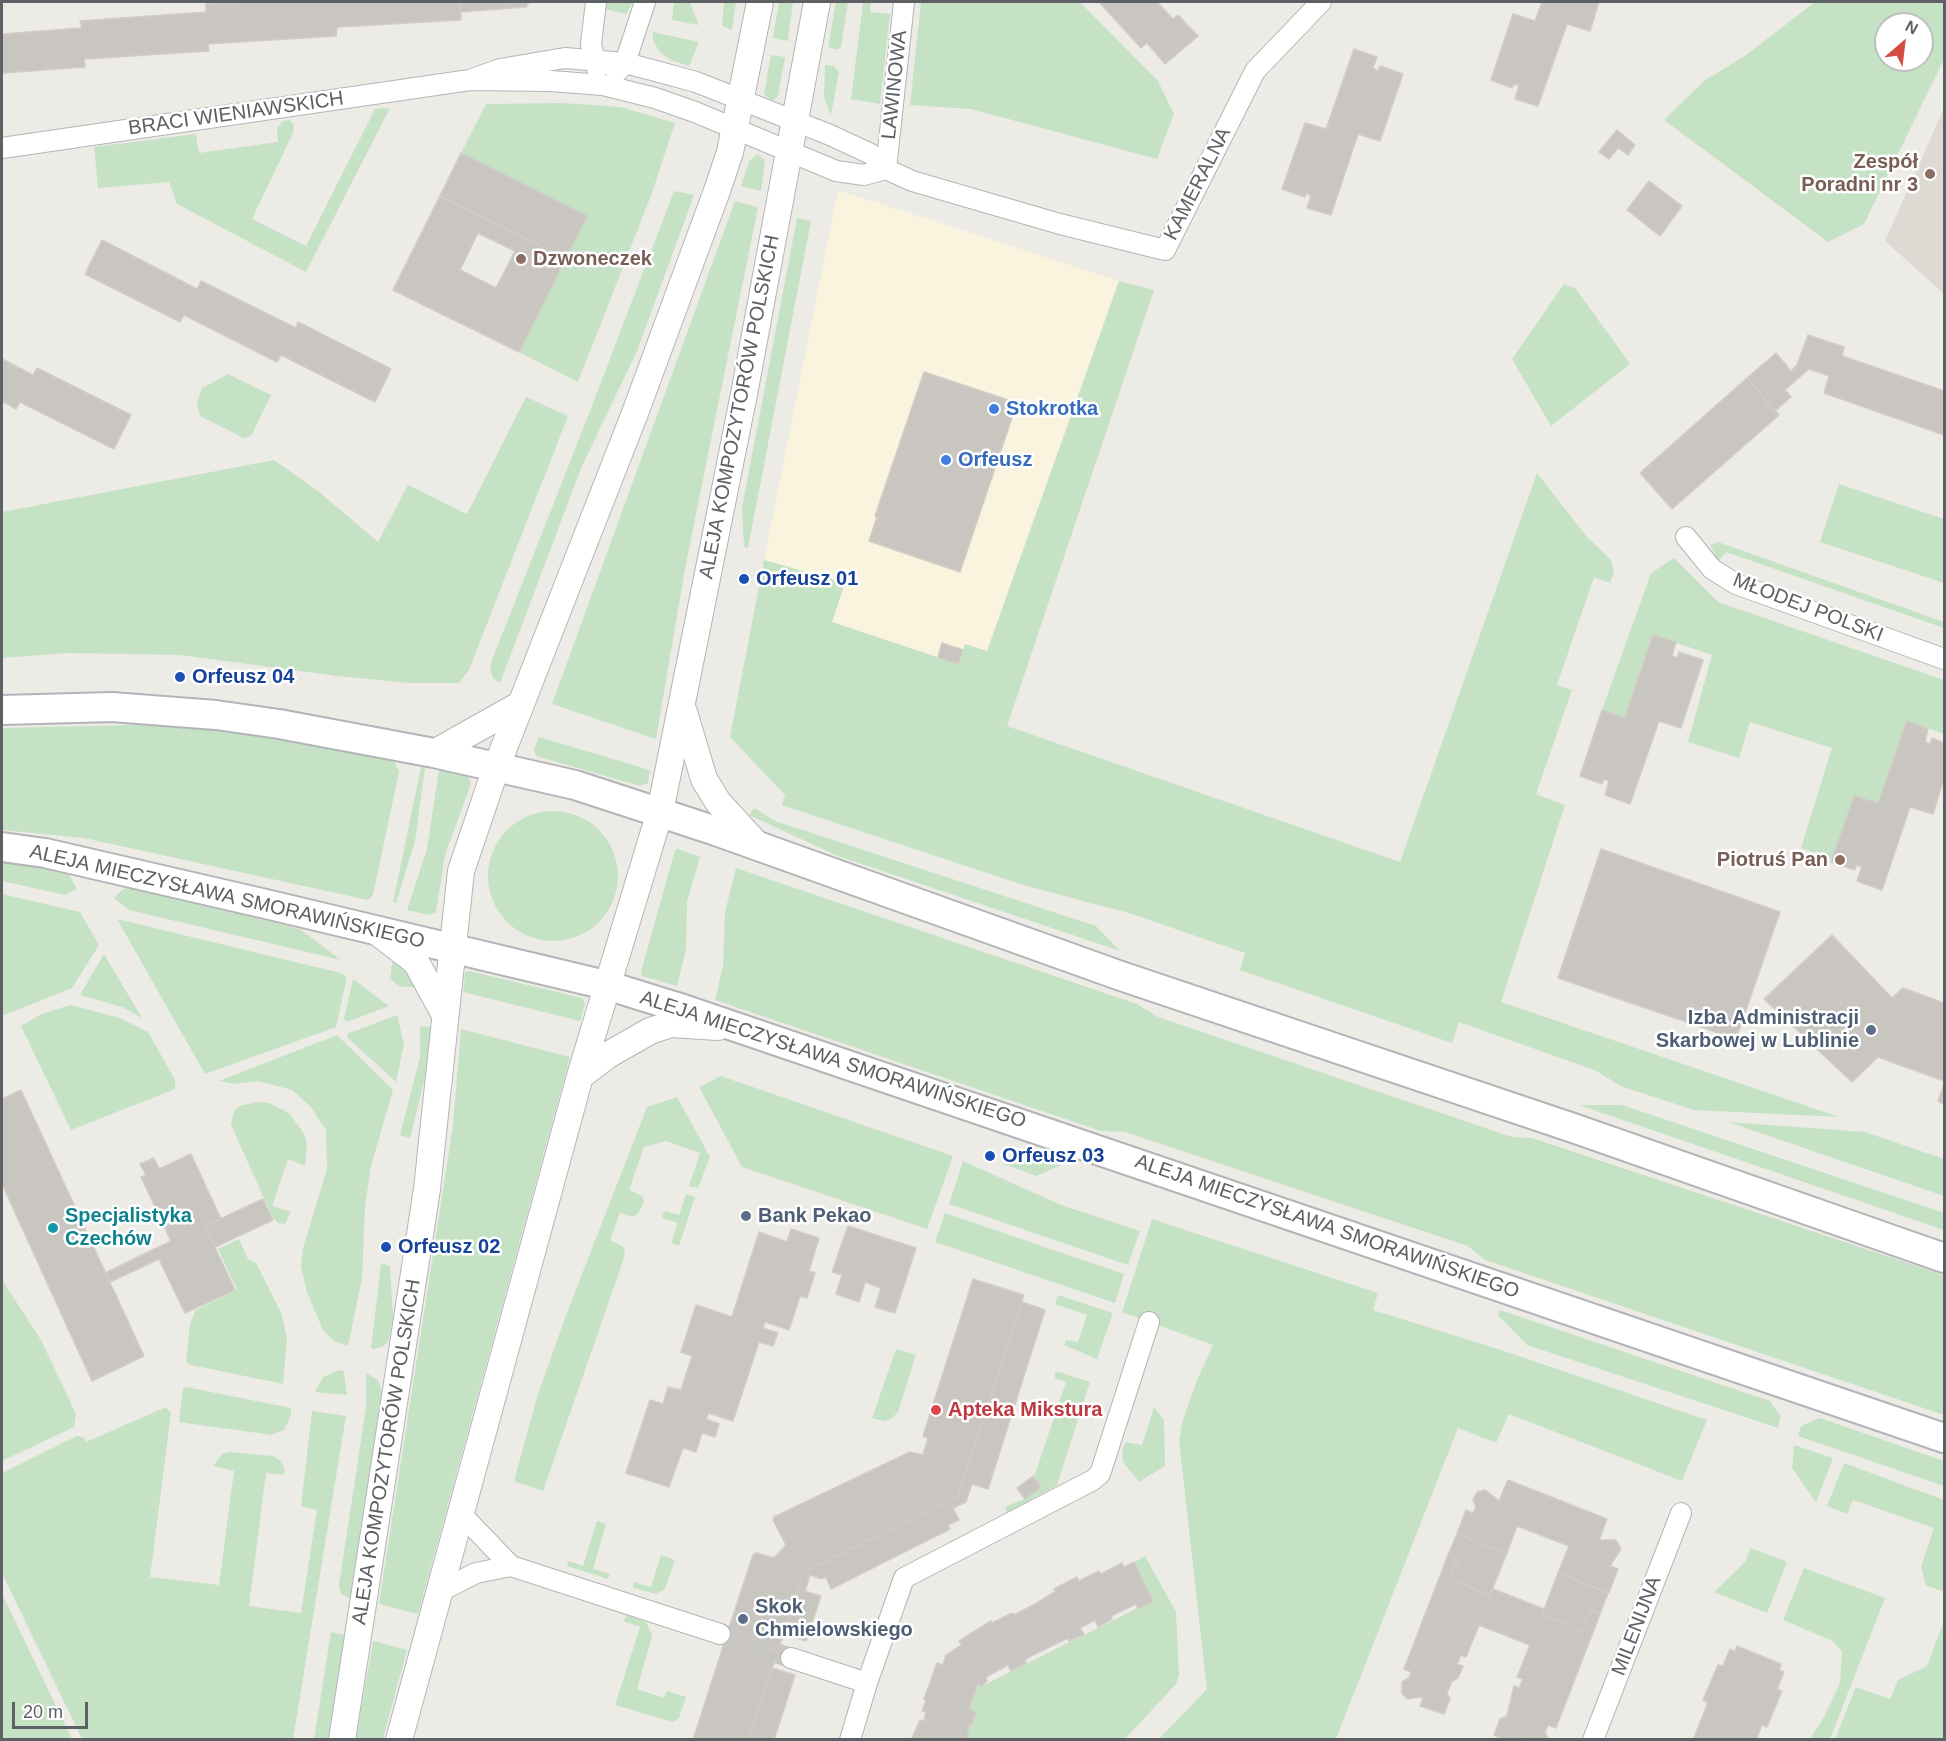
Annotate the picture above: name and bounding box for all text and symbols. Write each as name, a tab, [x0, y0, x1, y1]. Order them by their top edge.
north arrow	[1874, 12, 1934, 72]
text: N	[1903, 17, 1921, 38]
street label: LAWINOWA	[877, 29, 913, 141]
street label: BRACI WIENIAWSKICH	[127, 87, 345, 141]
street label: KAMERALNA	[1159, 124, 1237, 244]
place label: Zespół Poradni nr 3	[1801, 150, 1918, 197]
marker: Zespół Poradni nr 3	[1923, 167, 1937, 181]
street label: ALEJA KOMPOZYTORÓW POLSKICH	[695, 233, 785, 581]
place label: Dzwoneczek	[533, 247, 652, 271]
marker: Dzwoneczek	[514, 252, 528, 266]
place label: Stokrotka	[1006, 397, 1098, 421]
marker: Stokrotka	[987, 402, 1001, 416]
place label: Orfeusz	[958, 448, 1032, 472]
marker: Orfeusz	[939, 453, 953, 467]
place label: Orfeusz 01	[756, 567, 858, 591]
street label: MŁODEJ POLSKI	[1730, 568, 1886, 648]
marker: Orfeusz 01	[737, 572, 751, 586]
place label: Orfeusz 04	[192, 665, 294, 689]
marker: Orfeusz 04	[173, 670, 187, 684]
street label: ALEJA MIECZYSŁAWA SMORAWIŃSKIEGO	[27, 840, 427, 954]
place label: Piotruś Pan	[1717, 848, 1828, 872]
marker: Piotruś Pan	[1833, 853, 1847, 867]
street label: ALEJA MIECZYSŁAWA SMORAWIŃSKIEGO	[637, 986, 1029, 1134]
place label: Izba Administracji Skarbowej w Lublinie	[1656, 1006, 1859, 1053]
marker: Izba Administracji Skarbowej w Lublinie	[1864, 1023, 1878, 1037]
place label: Orfeusz 03	[1002, 1144, 1104, 1168]
marker: Orfeusz 03	[983, 1149, 997, 1163]
street label: ALEJA MIECZYSŁAWA SMORAWIŃSKIEGO	[1132, 1150, 1522, 1304]
place label: Specjalistyka Czechów	[65, 1204, 192, 1251]
place label: Bank Pekao	[758, 1204, 871, 1228]
marker: Bank Pekao	[739, 1209, 753, 1223]
marker: Specjalistyka Czechów	[46, 1221, 60, 1235]
place label: Orfeusz 02	[398, 1235, 500, 1259]
marker: Orfeusz 02	[379, 1240, 393, 1254]
street label: ALEJA KOMPOZYTORÓW POLSKICH	[348, 1277, 426, 1627]
place label: Apteka Mikstura	[948, 1398, 1102, 1422]
marker: Apteka Mikstura	[929, 1403, 943, 1417]
street label: MILENIJNA	[1607, 1573, 1667, 1679]
place label: Skok Chmielowskiego	[755, 1595, 913, 1642]
marker: Skok Chmielowskiego	[736, 1612, 750, 1626]
scale bar	[15, 1690, 92, 1728]
text: 20 m	[23, 1702, 63, 1722]

